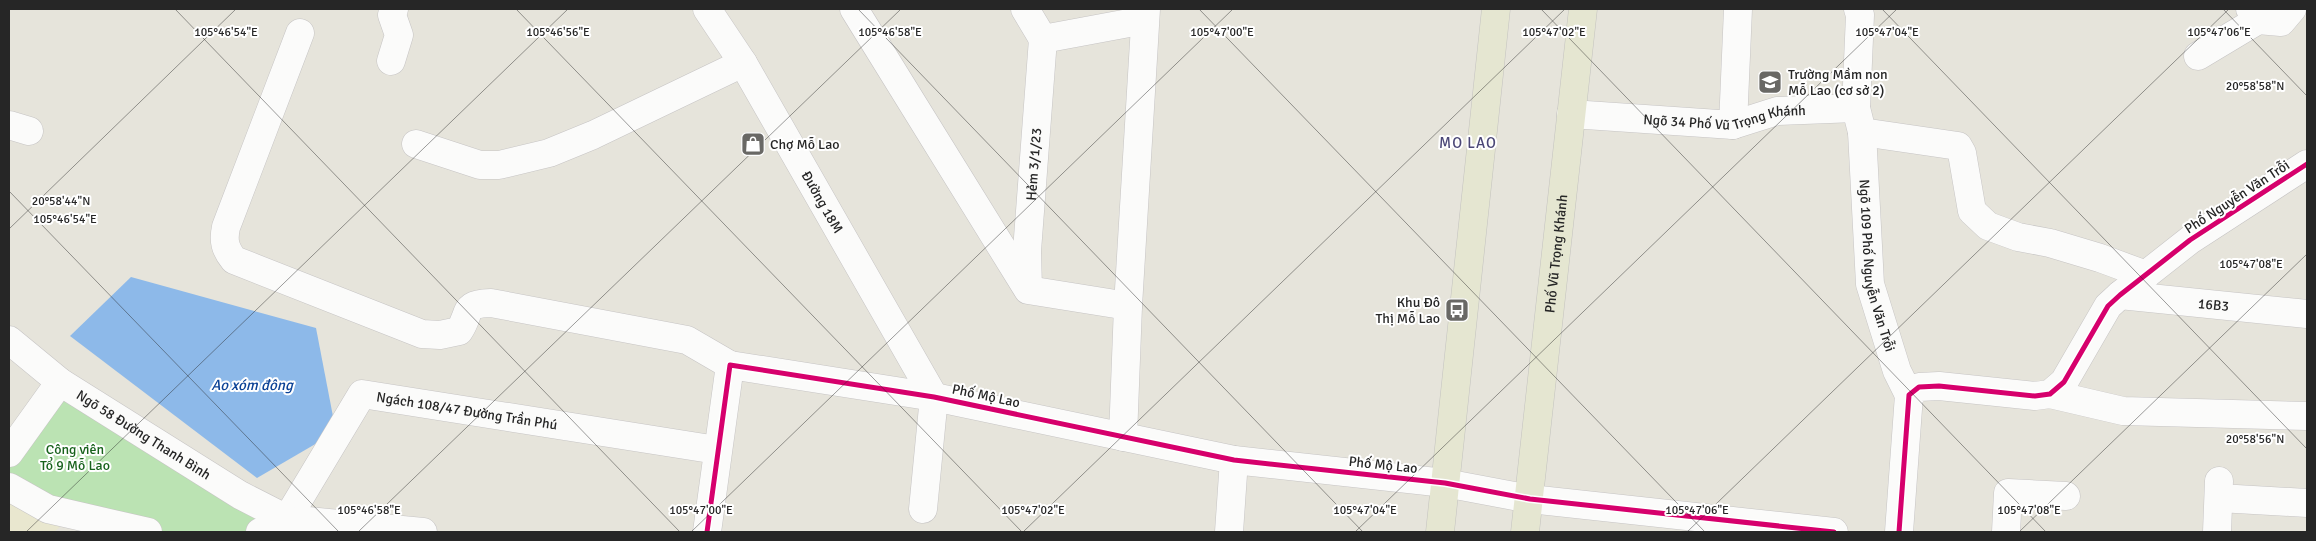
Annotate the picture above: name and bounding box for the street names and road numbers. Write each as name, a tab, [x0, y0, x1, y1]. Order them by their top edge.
street label: Ngõ 34 Phố Vũ Trọng Khánh	[1643, 101, 1806, 133]
street label: Hẻm 3/1/23	[1022, 127, 1045, 201]
street label: Phố Nguyễn Văn Trỗi	[2181, 157, 2293, 237]
street label: Đường 18M	[798, 168, 847, 236]
street label: Ngõ 109 Phố Nguyễn Văn Trỗi	[1856, 179, 1899, 354]
street label: Phố Vũ Trọng Khánh	[1541, 194, 1571, 314]
street label: 16B3	[2197, 294, 2230, 315]
street label: Phố Mộ Lao	[950, 381, 1022, 411]
street label: Ngõ 58 Đường Thanh Bình	[73, 386, 214, 483]
street label: Ngách 108/47 Đường Trần Phú	[375, 388, 559, 433]
street label: Phố Mộ Lao	[1348, 453, 1418, 477]

